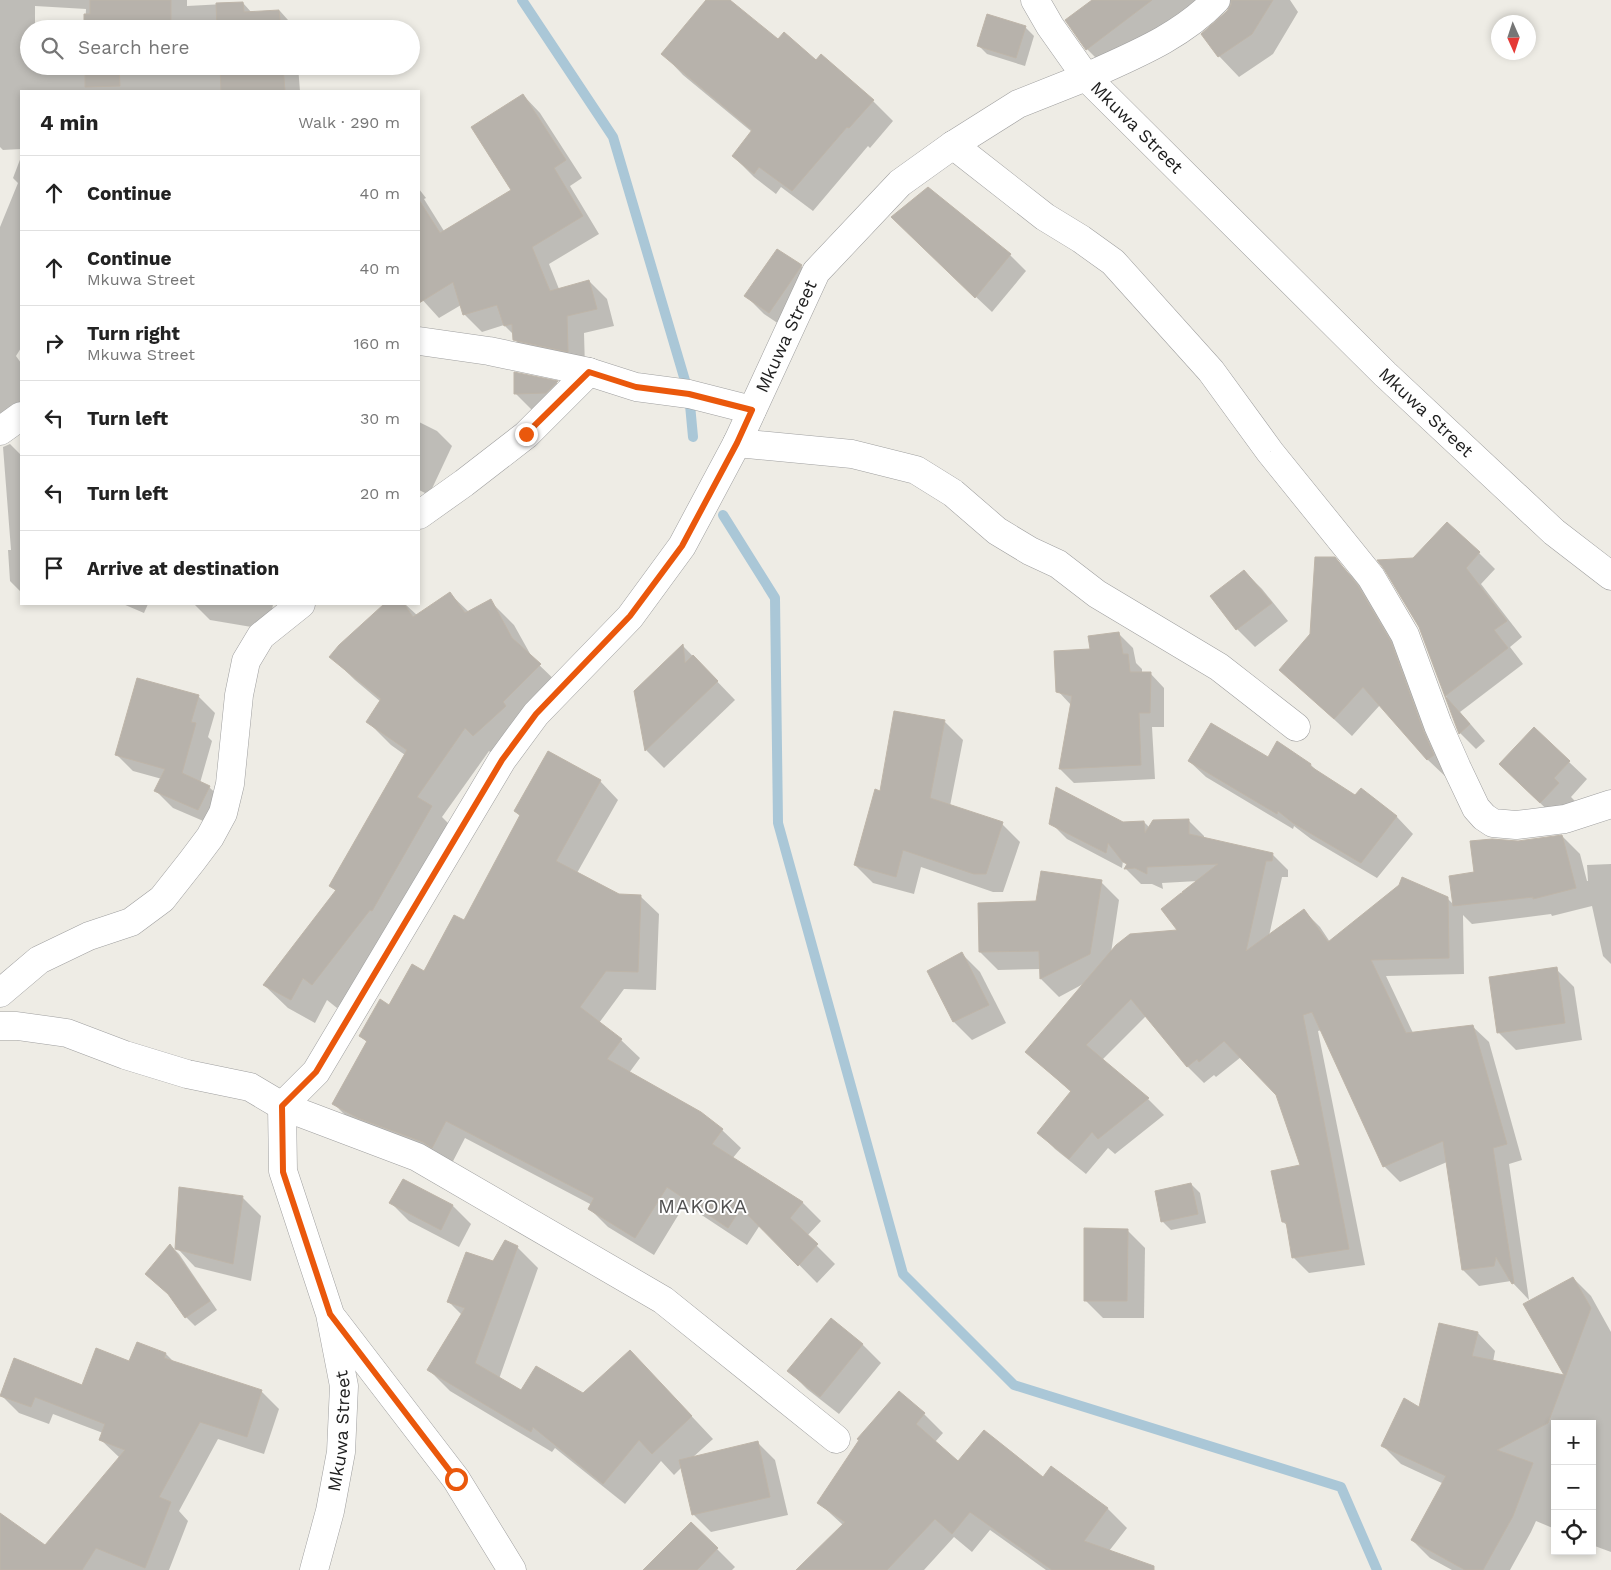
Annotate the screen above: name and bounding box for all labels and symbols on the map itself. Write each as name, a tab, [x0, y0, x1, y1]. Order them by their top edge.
north arrow	[1491, 15, 1536, 60]
street label: Mkuwa Street	[1087, 77, 1188, 178]
street label: Mkuwa Street	[751, 276, 821, 396]
street label: Mkuwa Street	[1375, 363, 1478, 461]
route end	[515, 423, 538, 446]
district label: MAKOKA	[658, 1194, 748, 1218]
street label: Mkuwa Street	[323, 1368, 354, 1493]
route start	[445, 1468, 468, 1491]

